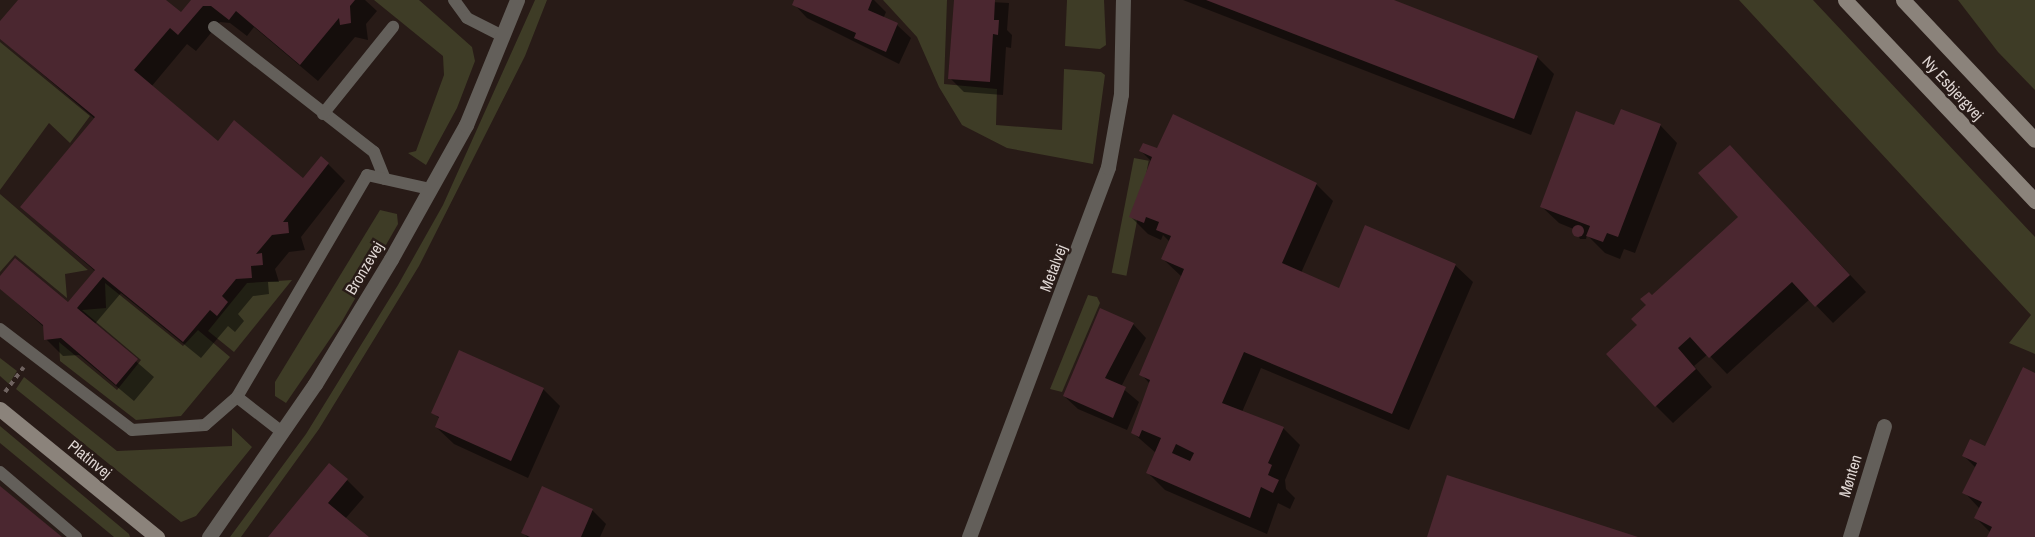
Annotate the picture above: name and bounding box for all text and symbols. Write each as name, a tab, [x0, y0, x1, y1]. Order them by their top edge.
street label: Ny Esbjergvej	[1918, 52, 1988, 124]
street label: Bronzevej	[341, 238, 387, 298]
street label: Metalvej	[1035, 242, 1071, 294]
street label: Platinvej	[64, 436, 116, 482]
street label: Mønten	[1834, 452, 1866, 500]

